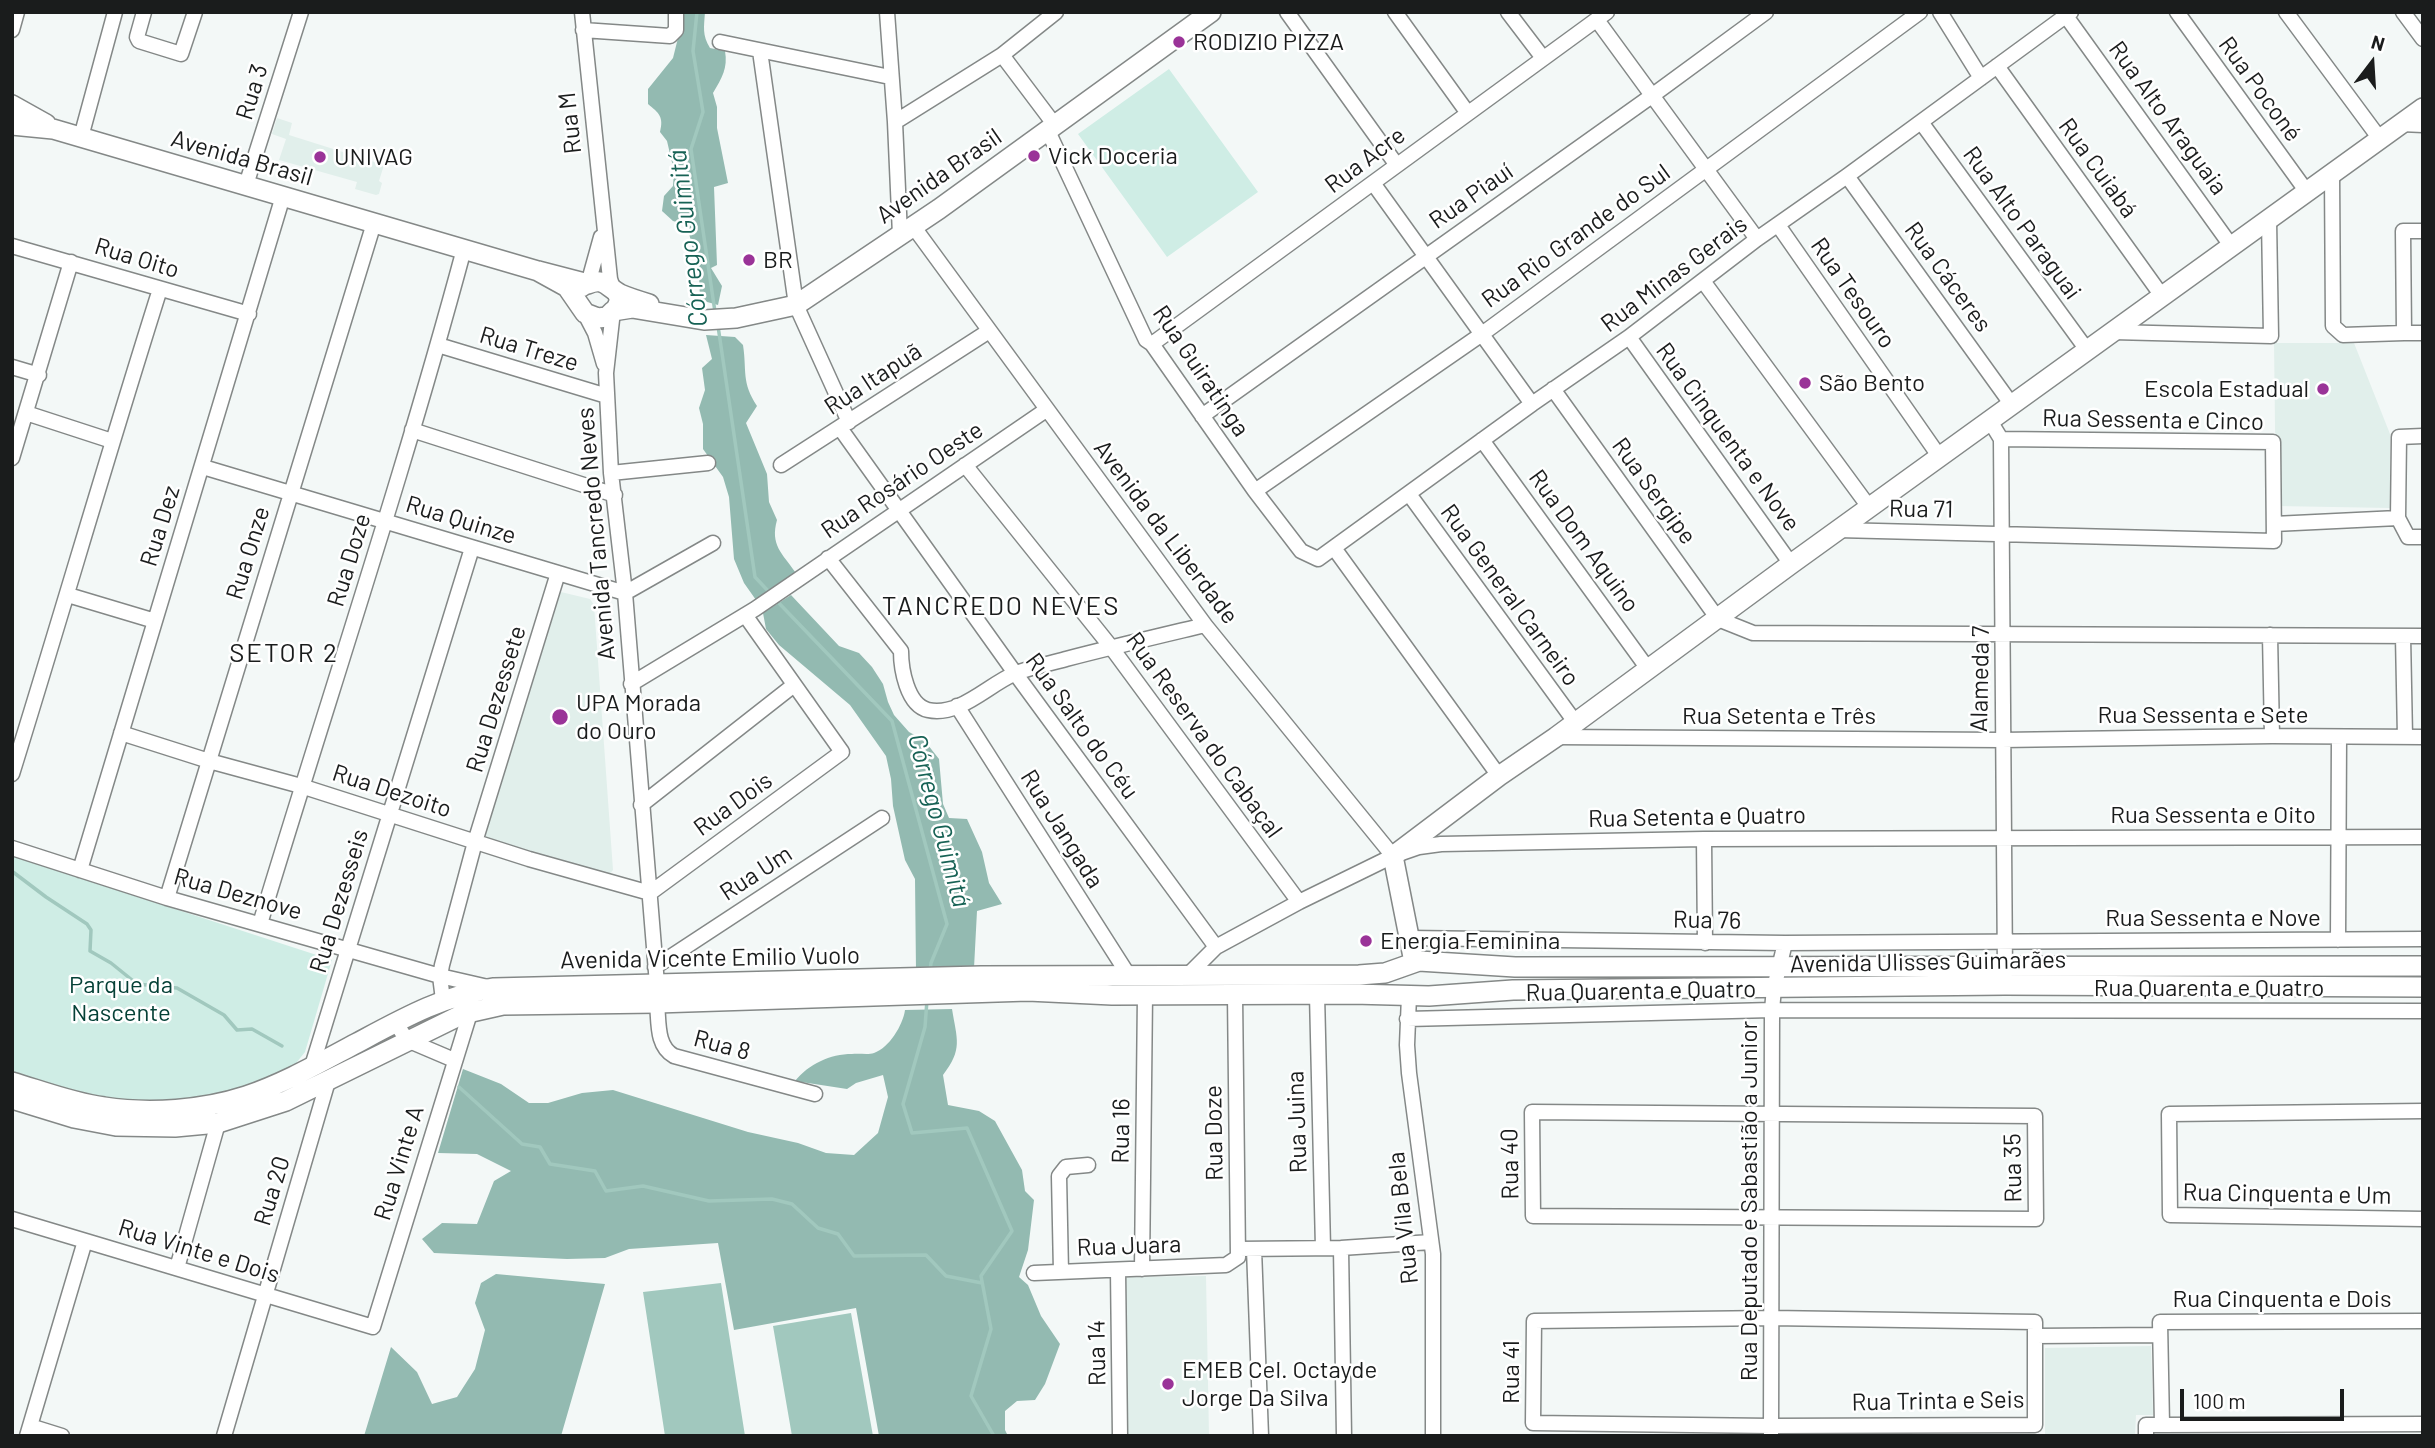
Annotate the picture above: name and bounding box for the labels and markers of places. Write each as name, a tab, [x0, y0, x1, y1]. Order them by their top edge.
place label: RODIZIO PIZZA	[1193, 28, 1344, 56]
marker: RODIZIO PIZZA	[1171, 34, 1187, 50]
place label: Vick Doceria	[1048, 142, 1178, 170]
place label: UNIVAG	[334, 143, 413, 171]
marker: Vick Doceria	[1026, 148, 1042, 164]
marker: UNIVAG	[312, 149, 328, 165]
place label: BR	[763, 246, 793, 274]
marker: BR	[741, 252, 757, 268]
place label: São Bento	[1819, 369, 1925, 397]
marker: São Bento	[1797, 375, 1813, 391]
place label: Escola Estadual	[2144, 375, 2309, 403]
marker: Escola Estadual	[2315, 381, 2331, 397]
place label: UPA Morada do Ouro	[576, 689, 701, 745]
marker: UPA Morada do Ouro	[550, 707, 570, 727]
place label: Energia Feminina	[1380, 927, 1560, 955]
marker: Energia Feminina	[1358, 933, 1374, 949]
place label: EMEB Cel. Octayde Jorge Da Silva	[1182, 1356, 1377, 1412]
marker: EMEB Cel. Octayde Jorge Da Silva	[1160, 1376, 1176, 1392]

